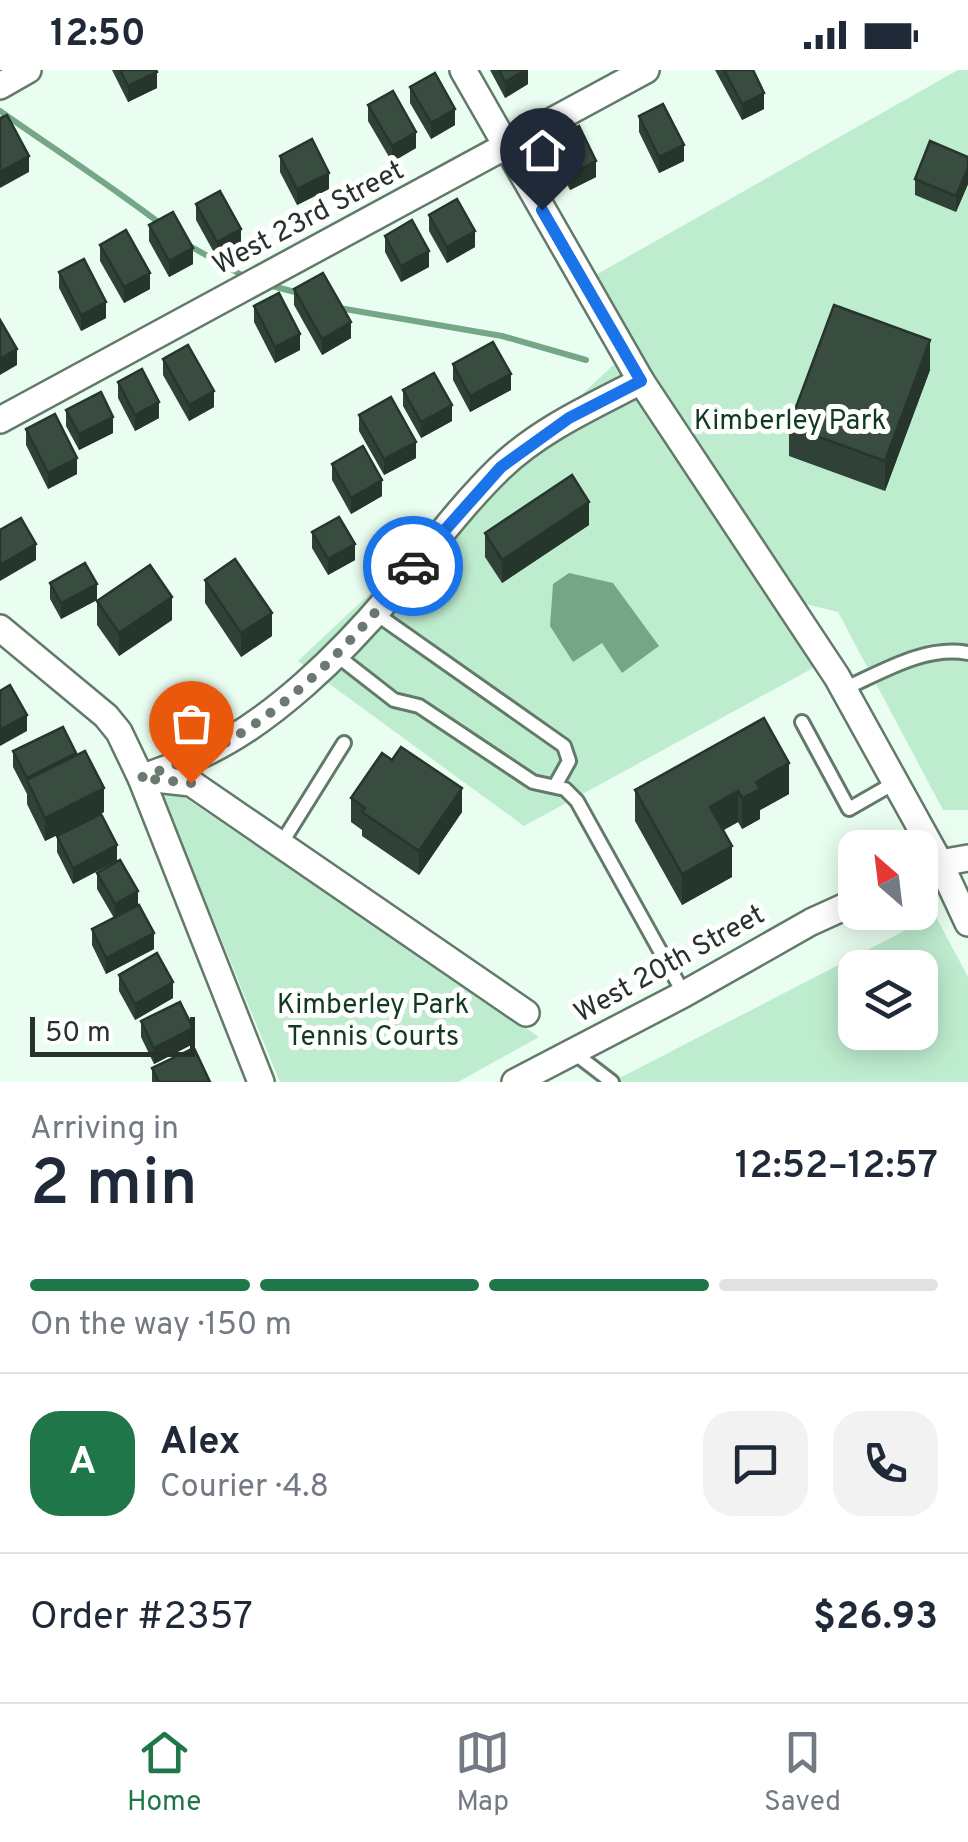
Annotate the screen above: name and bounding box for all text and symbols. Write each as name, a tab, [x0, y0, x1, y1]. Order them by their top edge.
text: 12:50	[50, 11, 146, 60]
pin	[500, 108, 585, 211]
icon: home	[515, 123, 570, 178]
street label: West 23rd Street	[207, 153, 411, 285]
park label: Kimberley Park	[694, 404, 886, 440]
courier	[363, 516, 463, 616]
icon: car	[386, 539, 441, 594]
pin	[149, 681, 234, 784]
icon: bag	[164, 696, 219, 751]
north arrow	[838, 830, 938, 930]
map controls	[838, 830, 938, 1050]
street label: West 20th Street	[568, 898, 772, 1032]
button: layers	[838, 950, 938, 1050]
park label: Kimberley Park Tennis Courts	[277, 988, 469, 1056]
scale bar	[30, 1012, 195, 1056]
text: 50 m	[45, 1016, 111, 1052]
text: Arriving in	[30, 1110, 179, 1150]
text: 12:52–12:57	[735, 1143, 938, 1192]
text: 2 min	[30, 1146, 198, 1228]
text: On the way · 150 m	[30, 1306, 292, 1346]
button: chat	[703, 1411, 808, 1516]
button: phone	[833, 1411, 938, 1516]
text: Alex	[160, 1419, 240, 1468]
text: A	[69, 1439, 96, 1488]
text: Courier · 4.8	[160, 1468, 329, 1508]
text: Order #2357	[30, 1594, 253, 1643]
text: $26.93	[813, 1594, 938, 1643]
tab: Home	[127, 1725, 201, 1821]
tab: Map	[455, 1725, 510, 1821]
tab: Saved	[764, 1725, 841, 1821]

